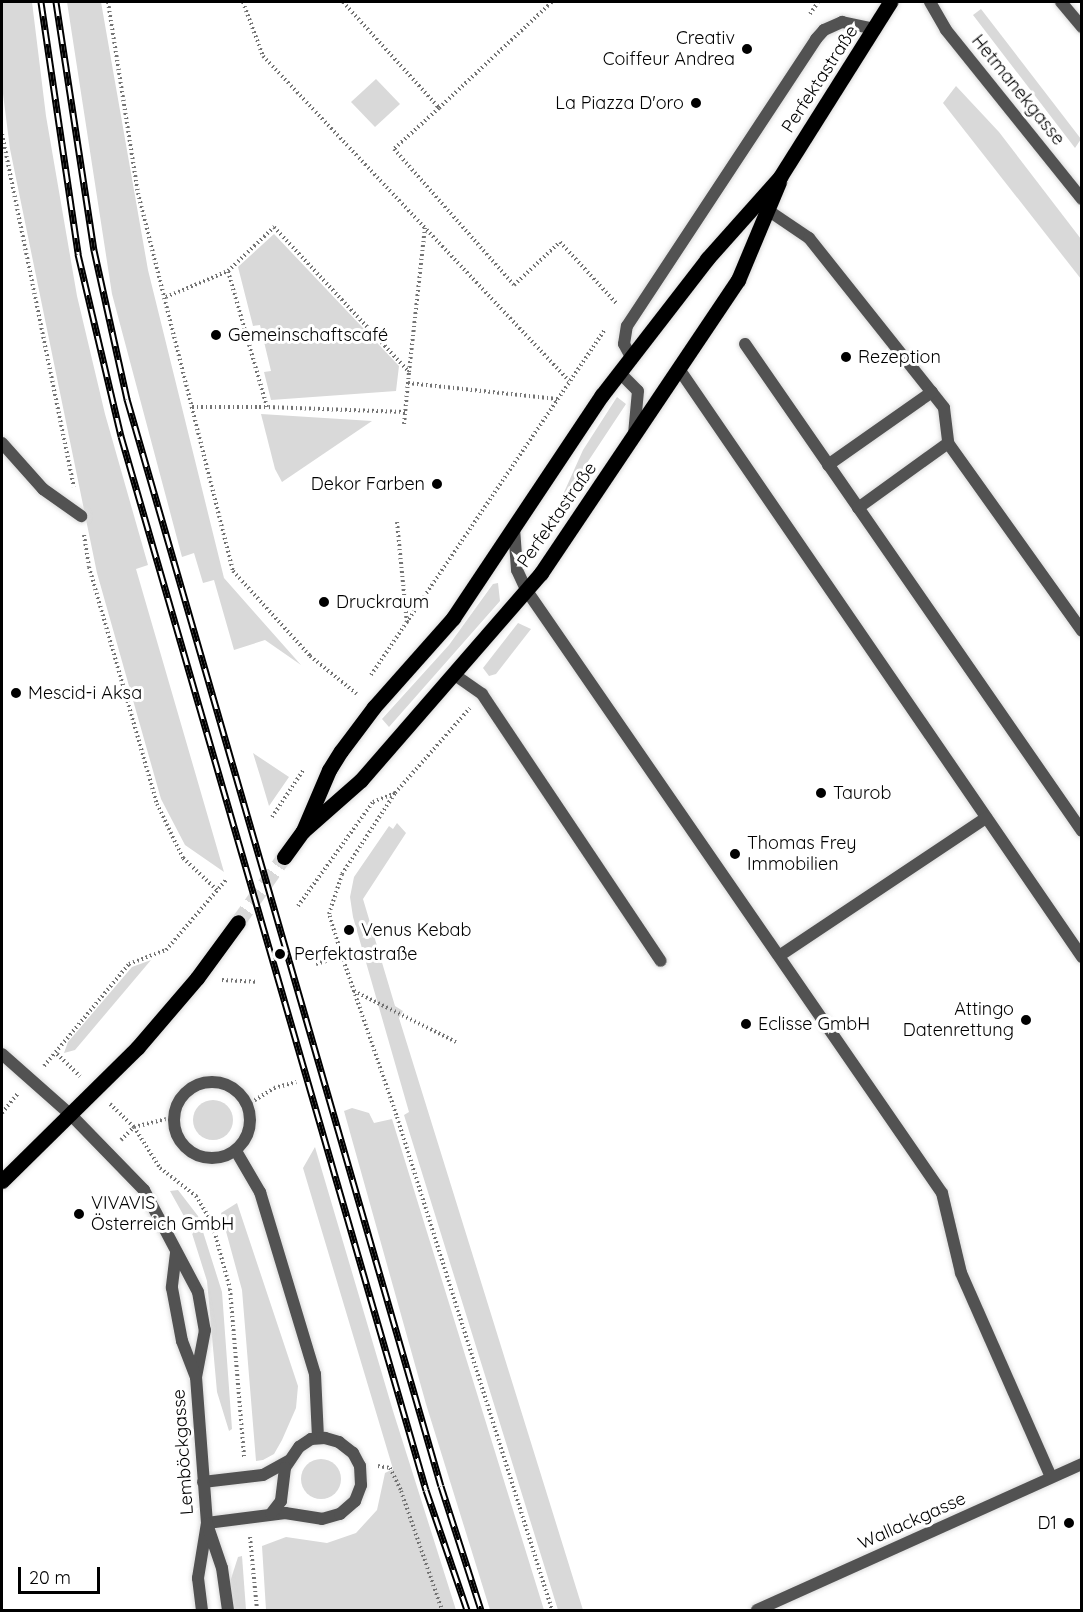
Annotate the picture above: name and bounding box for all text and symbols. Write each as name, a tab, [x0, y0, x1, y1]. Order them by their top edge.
street label: Perfektastraße	[777, 21, 863, 137]
place label: Creativ Coiffeur Andrea	[603, 28, 735, 70]
street label: Hetmanekgasse	[967, 30, 1069, 150]
marker: Creativ Coiffeur Andrea	[740, 42, 754, 56]
place label: La Piazza D'oro	[555, 92, 684, 114]
marker: La Piazza D'oro	[689, 96, 703, 110]
place label: Gemeinschaftscafé	[228, 324, 388, 346]
marker: Gemeinschaftscafé	[209, 328, 223, 342]
place label: Rezeption	[858, 346, 941, 368]
marker: Rezeption	[839, 350, 853, 364]
street label: Perfektastraße	[513, 458, 601, 572]
place label: Dekor Farben	[311, 473, 425, 495]
marker: Dekor Farben	[430, 477, 444, 491]
place label: Druckraum	[336, 591, 429, 613]
marker: Druckraum	[317, 595, 331, 609]
place label: Mescid-i Aksa	[28, 682, 142, 704]
marker: Mescid-i Aksa	[9, 686, 23, 700]
place label: Taurob	[833, 782, 891, 804]
marker: Taurob	[814, 786, 828, 800]
place label: Thomas Frey Immobilien	[747, 833, 857, 876]
marker: Thomas Frey Immobilien	[728, 847, 742, 861]
place label: Venus Kebab	[361, 919, 471, 941]
marker: Venus Kebab	[342, 923, 356, 937]
place label: Perfektastraße	[294, 943, 418, 965]
marker: Perfektastraße	[271, 945, 289, 963]
place label: Attingo Datenrettung	[903, 999, 1014, 1042]
place label: Eclisse GmbH	[758, 1013, 870, 1035]
marker: Attingo Datenrettung	[1019, 1013, 1033, 1027]
marker: Eclisse GmbH	[739, 1017, 753, 1031]
place label: VIVAVIS Österreich GmbH	[91, 1193, 234, 1236]
marker: VIVAVIS Österreich GmbH	[72, 1207, 86, 1221]
street label: Lemböckgasse	[168, 1388, 198, 1516]
street label: Wallackgasse	[855, 1488, 969, 1554]
place label: D1	[1037, 1512, 1057, 1534]
marker: D1	[1062, 1516, 1076, 1530]
scale bar	[21, 1555, 104, 1593]
text: 20 m	[29, 1566, 71, 1589]

